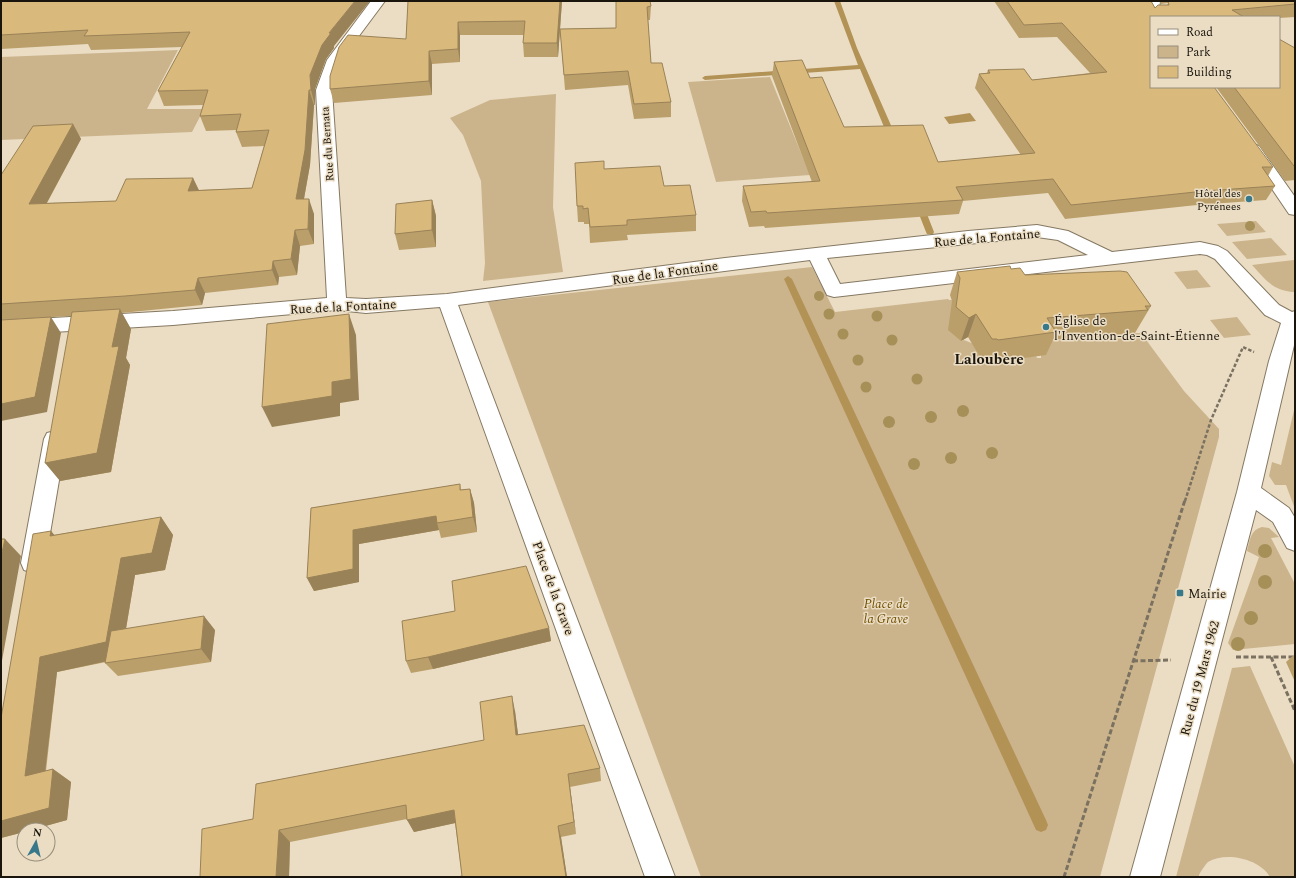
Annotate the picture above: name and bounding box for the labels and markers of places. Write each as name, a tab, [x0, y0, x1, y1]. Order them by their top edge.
place label: Hôtel des Pyrénees	[1195, 185, 1241, 215]
marker: Hôtel des Pyrénees	[1244, 194, 1254, 204]
place label: Église de l'Invention-de-Saint-Étienne	[1054, 311, 1220, 346]
marker: Église de l'Invention-de-Saint-Étienne	[1041, 322, 1051, 332]
place label: Mairie	[1188, 584, 1226, 604]
marker: Mairie	[1175, 588, 1185, 598]

